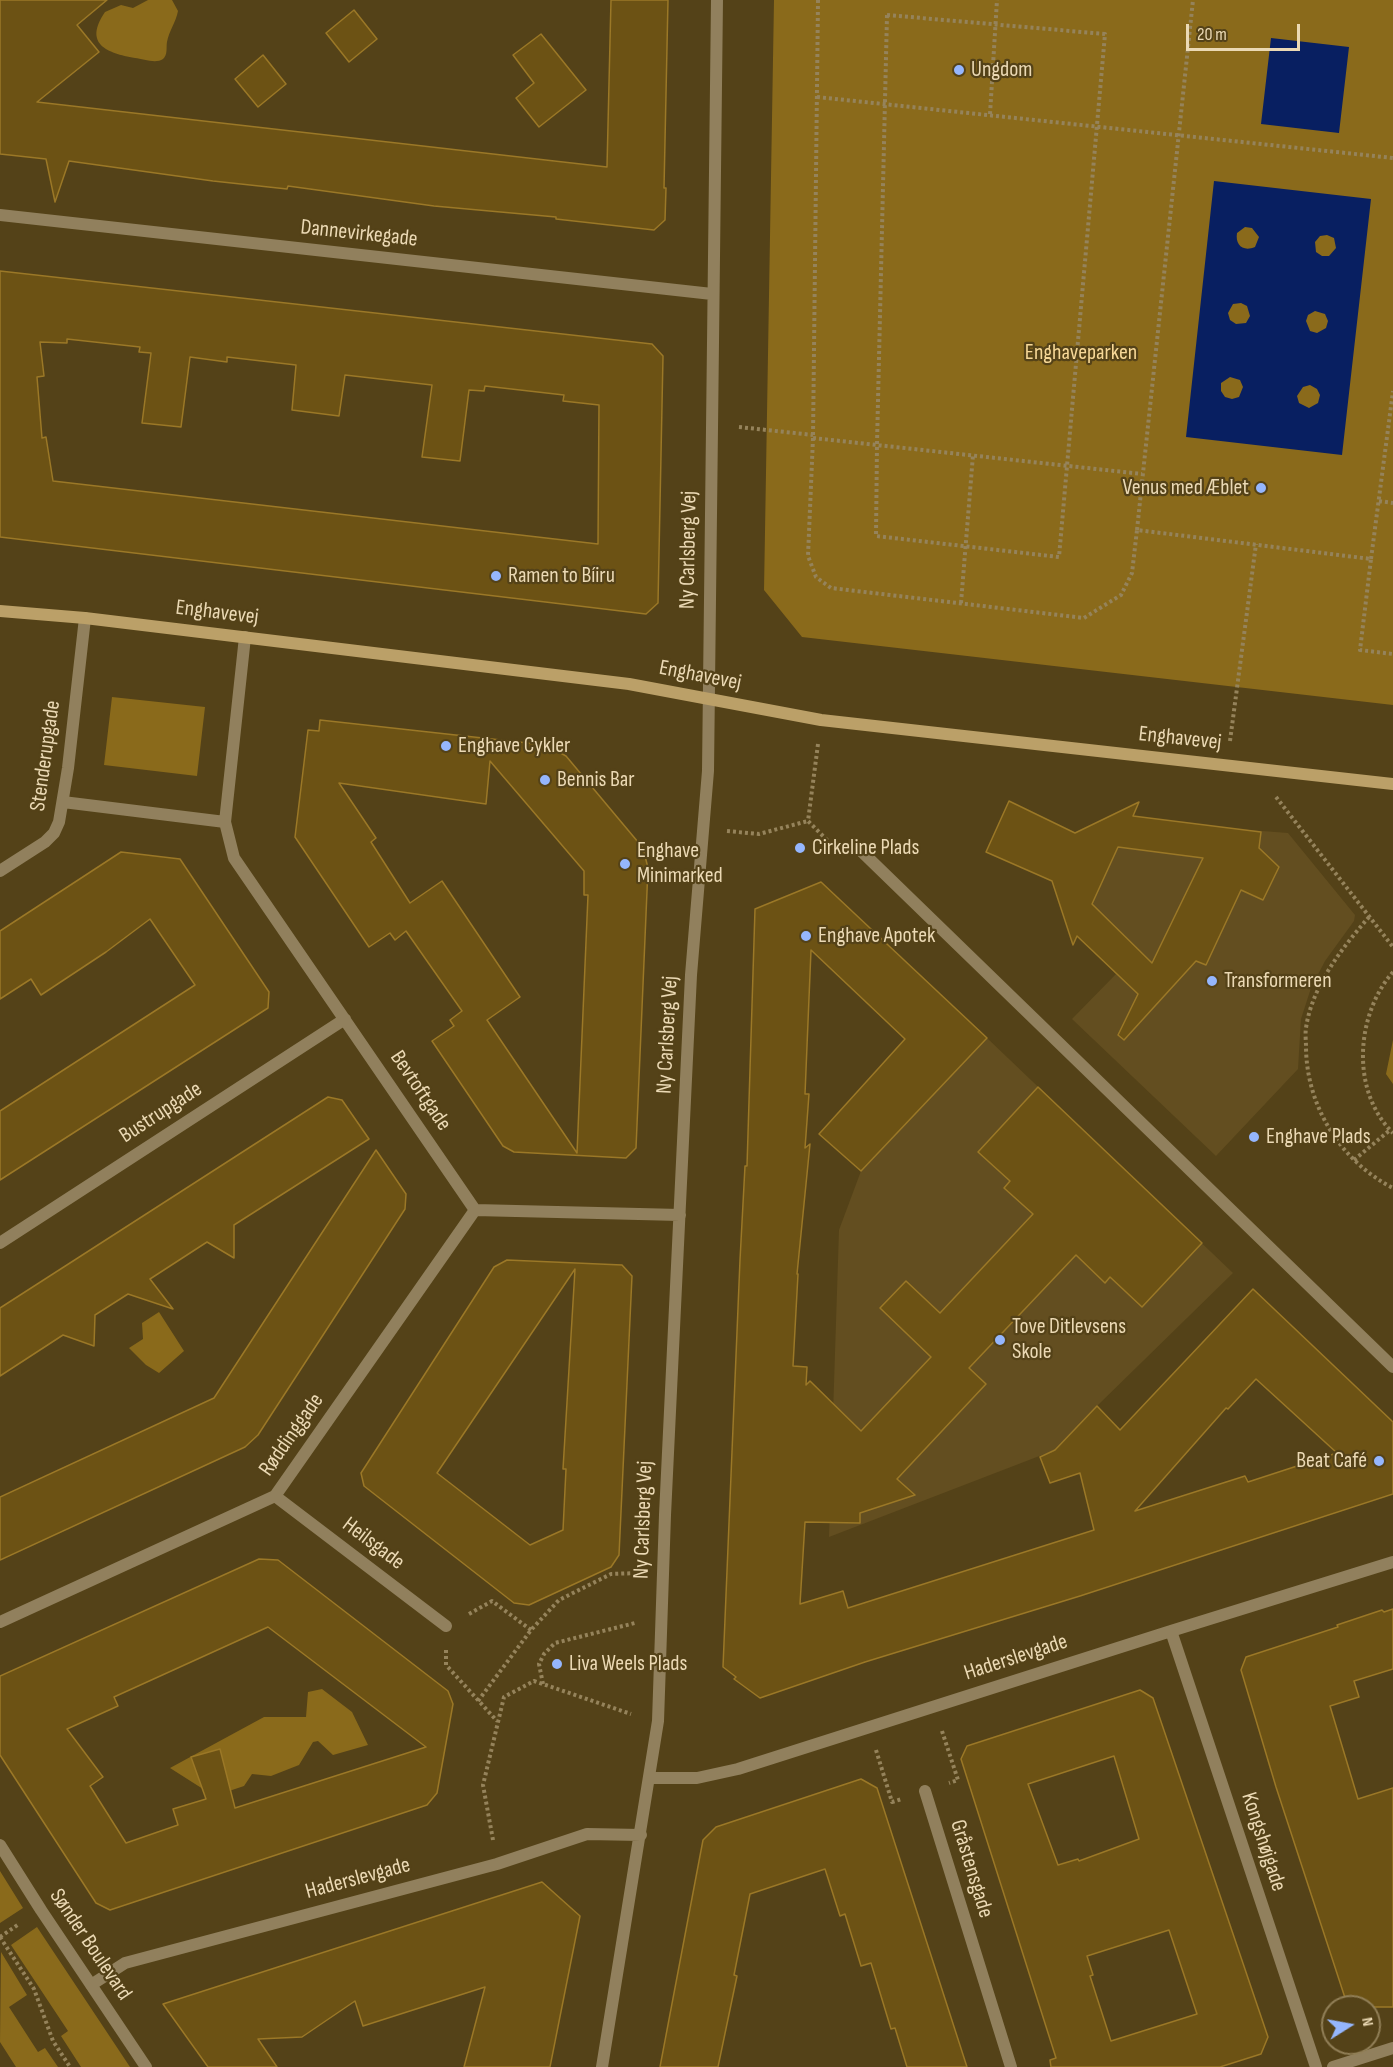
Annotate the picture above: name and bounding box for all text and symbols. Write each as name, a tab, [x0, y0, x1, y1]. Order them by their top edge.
scale bar	[1189, 12, 1303, 50]
text: 20 m	[1197, 24, 1227, 45]
place label: Ungdom	[971, 57, 1032, 83]
marker: Ungdom	[952, 63, 966, 77]
street label: Dannevirkegade	[299, 215, 419, 253]
park label: Enghaveparken	[1025, 340, 1137, 366]
place label: Venus med Æblet	[1123, 475, 1249, 501]
marker: Venus med Æblet	[1254, 481, 1268, 495]
street label: Ny Carlsberg Vej	[675, 491, 703, 609]
place label: Ramen to Bíiru	[508, 563, 615, 589]
marker: Ramen to Bíiru	[489, 569, 503, 583]
street label: Enghavevej	[174, 595, 260, 631]
street label: Enghavevej	[657, 655, 743, 697]
street label: Stenderupgade	[25, 699, 67, 813]
street label: Enghavevej	[1137, 722, 1223, 756]
place label: Enghave Cykler	[458, 733, 570, 759]
marker: Enghave Cykler	[439, 739, 453, 753]
place label: Bennis Bar	[557, 767, 635, 793]
marker: Bennis Bar	[538, 773, 552, 787]
place label: Cirkeline Plads	[812, 835, 919, 861]
place label: Enghave Minimarked	[637, 838, 723, 890]
marker: Cirkeline Plads	[793, 841, 807, 855]
marker: Enghave Minimarked	[618, 857, 632, 871]
place label: Enghave Apotek	[818, 923, 936, 949]
marker: Enghave Apotek	[799, 929, 813, 943]
place label: Transformeren	[1224, 968, 1332, 994]
marker: Transformeren	[1205, 974, 1219, 988]
street label: Ny Carlsberg Vej	[652, 975, 684, 1095]
street label: Bevtoftgade	[384, 1046, 456, 1136]
street label: Bustrupgade	[115, 1077, 207, 1149]
place label: Enghave Plads	[1266, 1124, 1371, 1150]
marker: Enghave Plads	[1247, 1130, 1261, 1144]
place label: Tove Ditlevsens Skole	[1012, 1314, 1126, 1366]
marker: Tove Ditlevsens Skole	[993, 1333, 1007, 1347]
street label: Røddinggade	[254, 1389, 330, 1481]
place label: Beat Café	[1296, 1448, 1367, 1474]
marker: Beat Café	[1372, 1454, 1386, 1468]
street label: Ny Carlsberg Vej	[629, 1460, 659, 1580]
street label: Heilsgade	[337, 1512, 409, 1576]
street label: Haderslevgade	[961, 1629, 1071, 1687]
place label: Liva Weels Plads	[569, 1651, 687, 1677]
marker: Liva Weels Plads	[550, 1657, 564, 1671]
street label: Kongshøjgade	[1235, 1789, 1291, 1895]
street label: Gråstensgade	[944, 1817, 998, 1921]
street label: Haderslevgade	[303, 1852, 413, 1906]
street label: Sønder Boulevard	[43, 1884, 137, 2006]
north arrow	[1321, 1995, 1381, 2055]
text: N	[1357, 2016, 1377, 2028]

